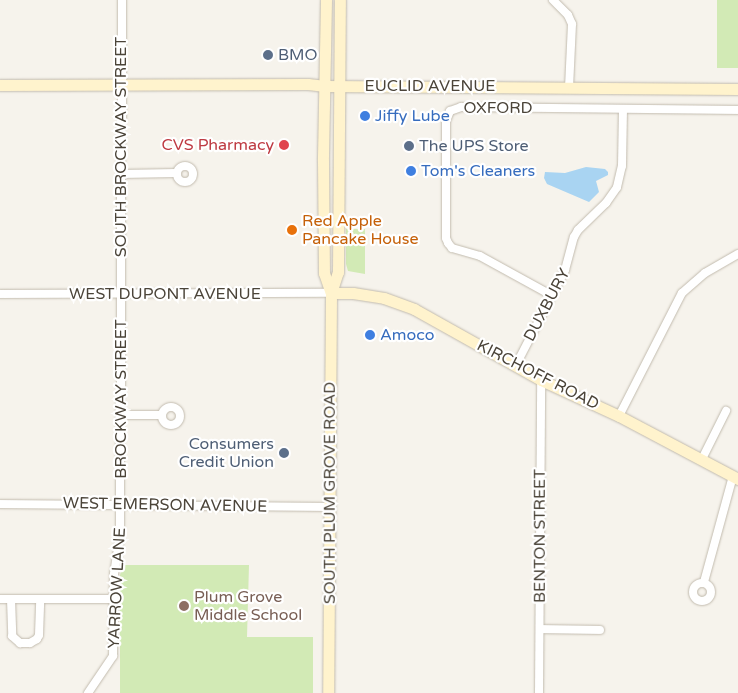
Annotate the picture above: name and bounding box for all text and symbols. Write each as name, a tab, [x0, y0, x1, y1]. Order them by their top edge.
street label: SOUTH BROCKWAY STREET	[111, 37, 131, 257]
place label: BMO	[278, 45, 318, 65]
marker: BMO	[262, 49, 274, 61]
street label: EUCLID AVENUE	[364, 76, 496, 96]
street label: OXFORD	[463, 98, 533, 118]
place label: Jiffy Lube	[375, 106, 450, 126]
marker: Jiffy Lube	[359, 110, 371, 122]
place label: CVS Pharmacy	[162, 135, 274, 155]
place label: The UPS Store	[419, 136, 529, 156]
marker: CVS Pharmacy	[278, 139, 290, 151]
marker: The UPS Store	[403, 140, 415, 152]
place label: Tom's Cleaners	[421, 161, 535, 181]
marker: Tom's Cleaners	[405, 165, 417, 177]
place label: Red Apple Pancake House	[302, 211, 418, 249]
marker: Red Apple Pancake House	[286, 224, 298, 236]
street label: DUXBURY	[520, 265, 574, 345]
street label: WEST DUPONT AVENUE	[69, 284, 261, 304]
street label: BROCKWAY STREET	[111, 319, 131, 479]
place label: Amoco	[380, 325, 434, 345]
marker: Amoco	[364, 329, 376, 341]
street label: KIRCHOFF ROAD	[474, 336, 602, 414]
street label: SOUTH PLUM GROVE ROAD	[320, 382, 340, 604]
place label: Consumers Credit Union	[179, 434, 274, 472]
marker: Consumers Credit Union	[278, 447, 290, 459]
street label: BENTON STREET	[530, 469, 550, 603]
street label: WEST EMERSON AVENUE	[63, 494, 267, 516]
street label: YARROW LANE	[104, 527, 130, 649]
place label: Plum Grove Middle School	[194, 587, 302, 625]
marker: Plum Grove Middle School	[178, 600, 190, 612]

